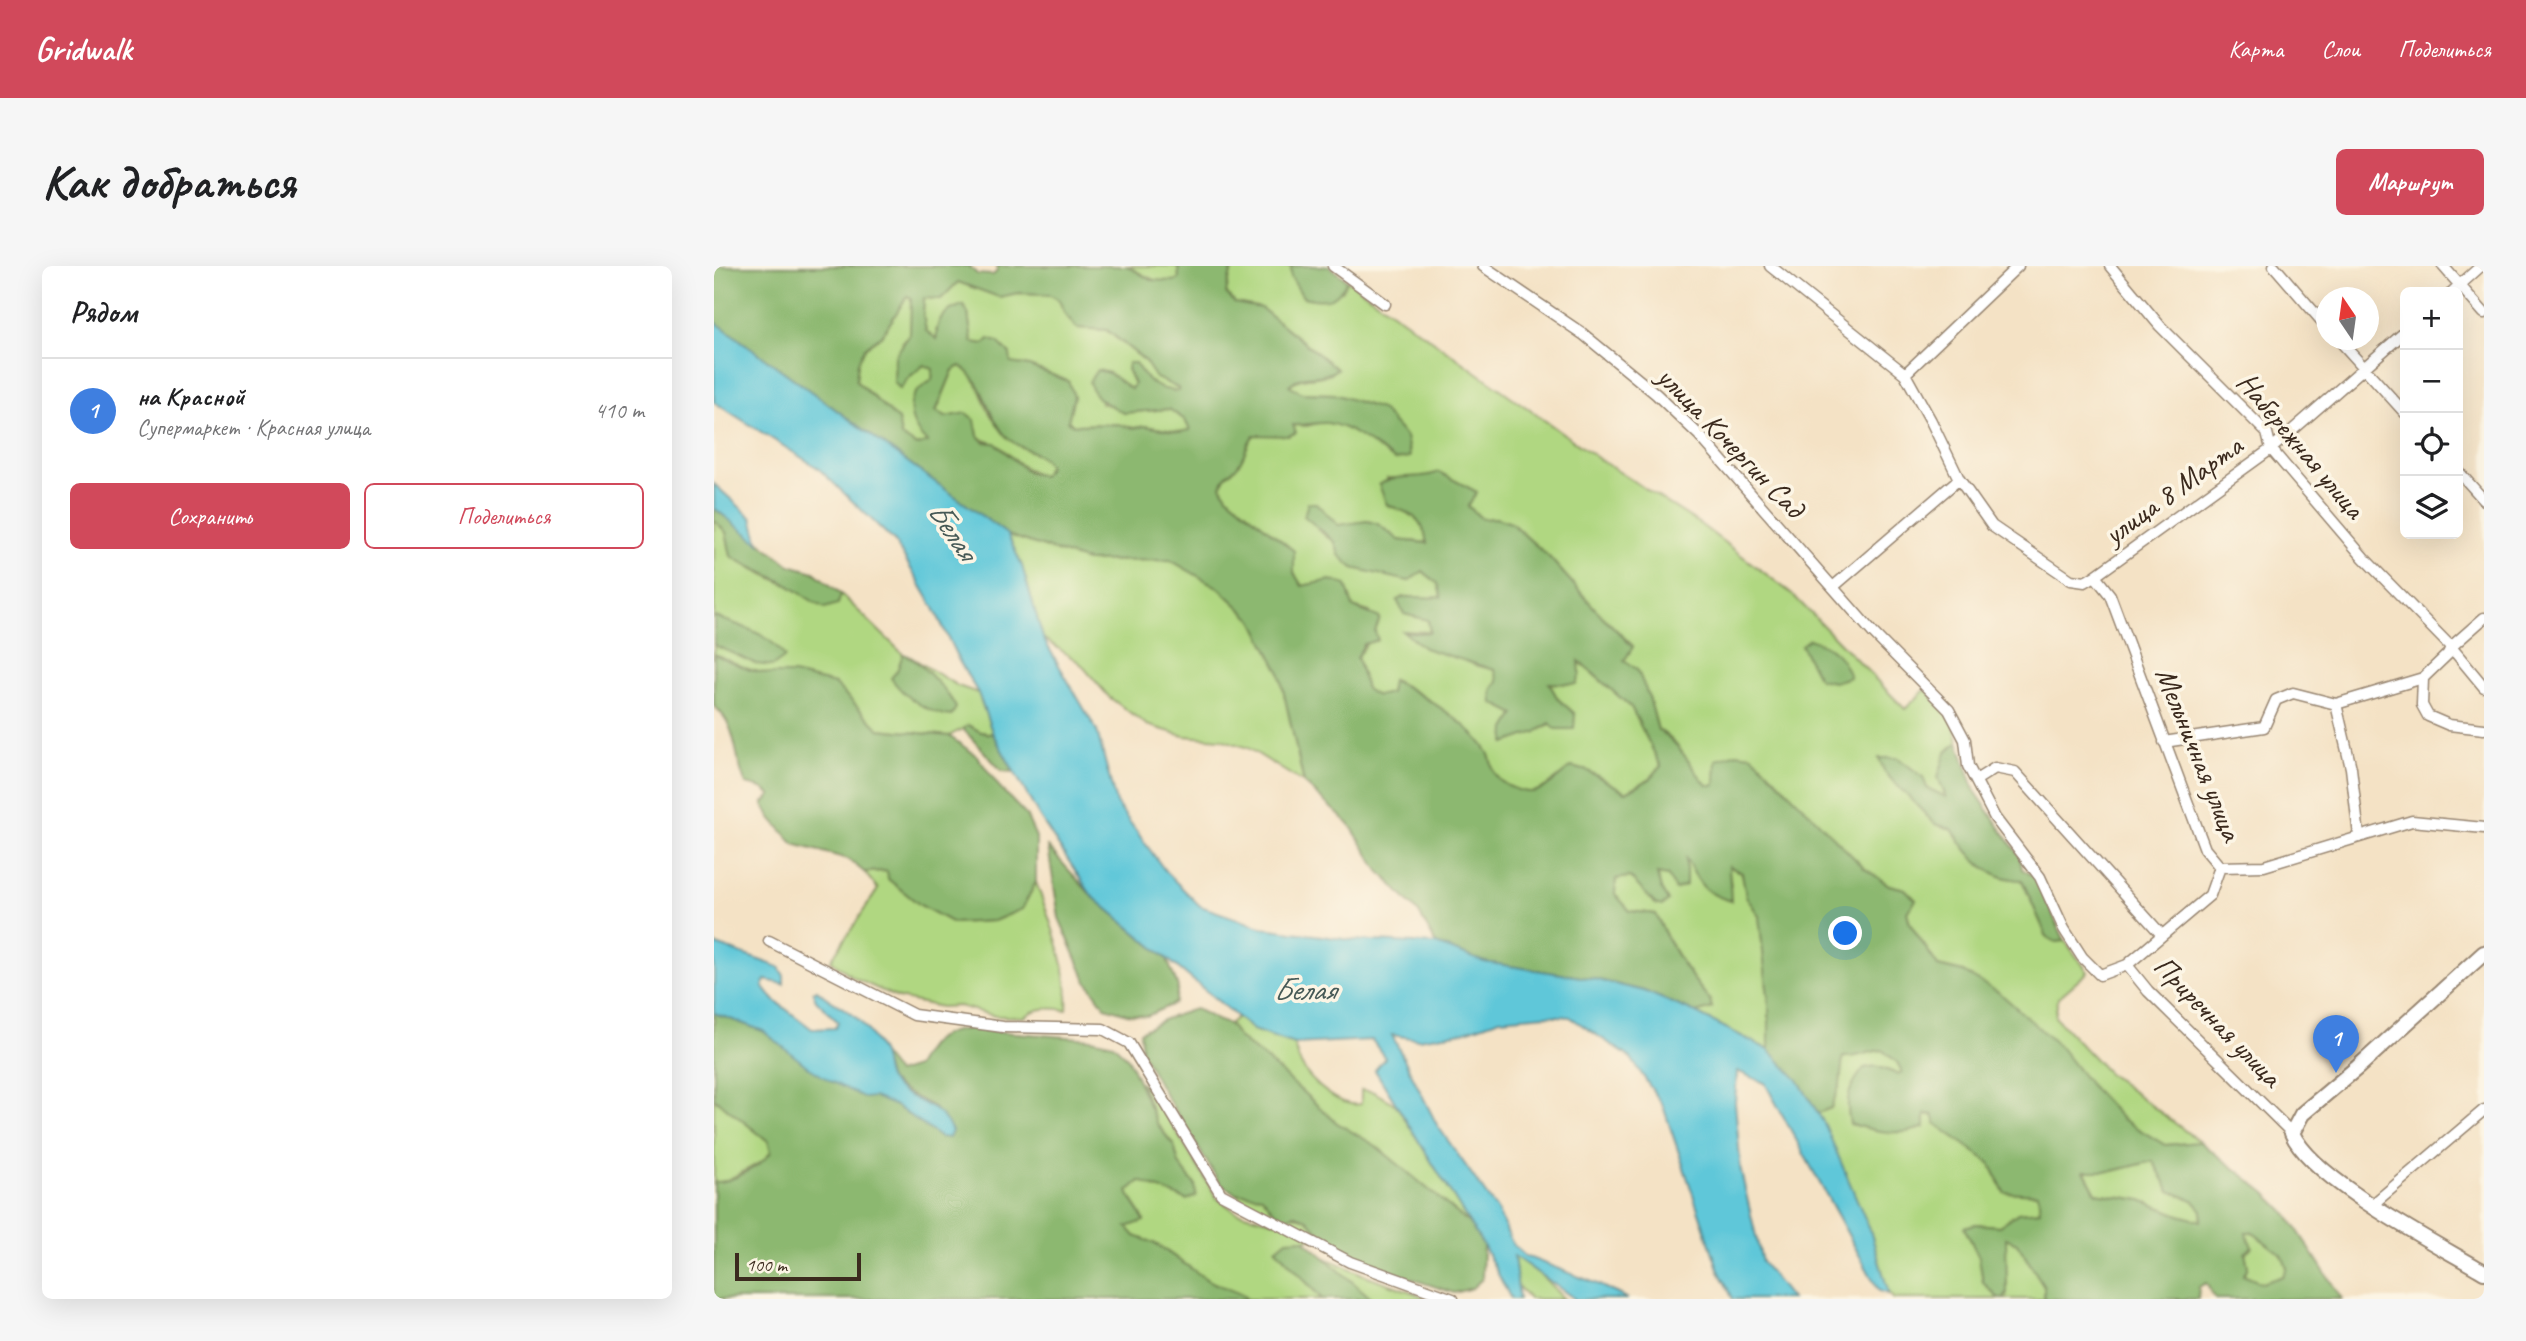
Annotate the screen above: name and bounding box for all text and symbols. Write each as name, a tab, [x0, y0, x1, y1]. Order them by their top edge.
text: Gridwalk	[35, 28, 132, 70]
text: Карта	[2229, 34, 2283, 64]
text: Слои	[2321, 34, 2360, 64]
text: Поделиться	[2398, 34, 2491, 64]
button: Маршрут	[2336, 149, 2484, 215]
text: Как добраться	[42, 151, 295, 213]
north arrow	[2316, 287, 2379, 350]
map controls	[2400, 287, 2463, 539]
button: +	[2400, 287, 2463, 350]
text: Рядом	[70, 293, 137, 331]
button: −	[2400, 350, 2463, 413]
street label: улица Кочергин Сад	[1648, 357, 1815, 528]
street label: Набережная улица	[2229, 364, 2375, 528]
text: на Красной	[137, 380, 245, 413]
text: 1	[88, 396, 98, 425]
text: 410 m	[595, 396, 644, 425]
text: Супермаркет · Красная улица	[137, 413, 370, 442]
button: locate	[2400, 413, 2463, 476]
street label: улица 8 Марта	[2095, 426, 2251, 554]
button: layers	[2400, 476, 2463, 539]
button: Сохранить	[70, 483, 350, 549]
button: Поделиться	[364, 483, 644, 549]
water label: Белая	[918, 493, 990, 571]
street label: Мельничная улица	[2147, 662, 2252, 848]
your location	[1828, 916, 1862, 950]
street label: Приречная улица	[2146, 947, 2292, 1096]
water label: Белая	[1273, 969, 1340, 1010]
pin: 1	[2313, 1015, 2359, 1073]
scale bar	[735, 1250, 861, 1282]
text: 100 m	[746, 1253, 787, 1277]

